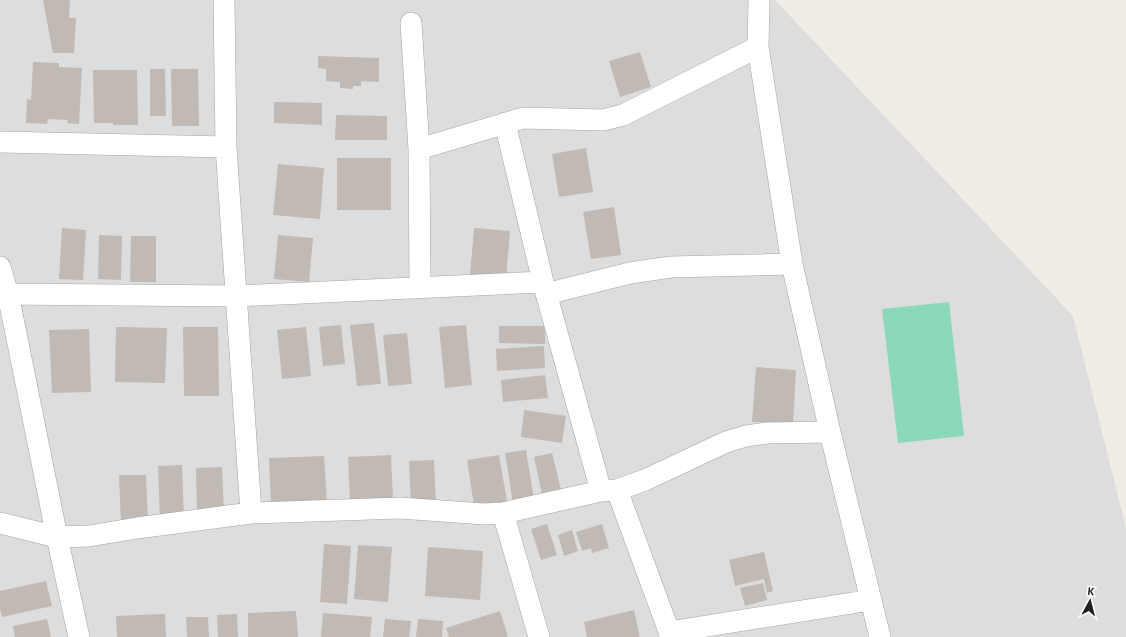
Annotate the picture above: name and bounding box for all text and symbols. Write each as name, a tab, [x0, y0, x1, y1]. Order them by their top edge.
north arrow	[1070, 581, 1110, 621]
text: K	[1087, 584, 1096, 598]

